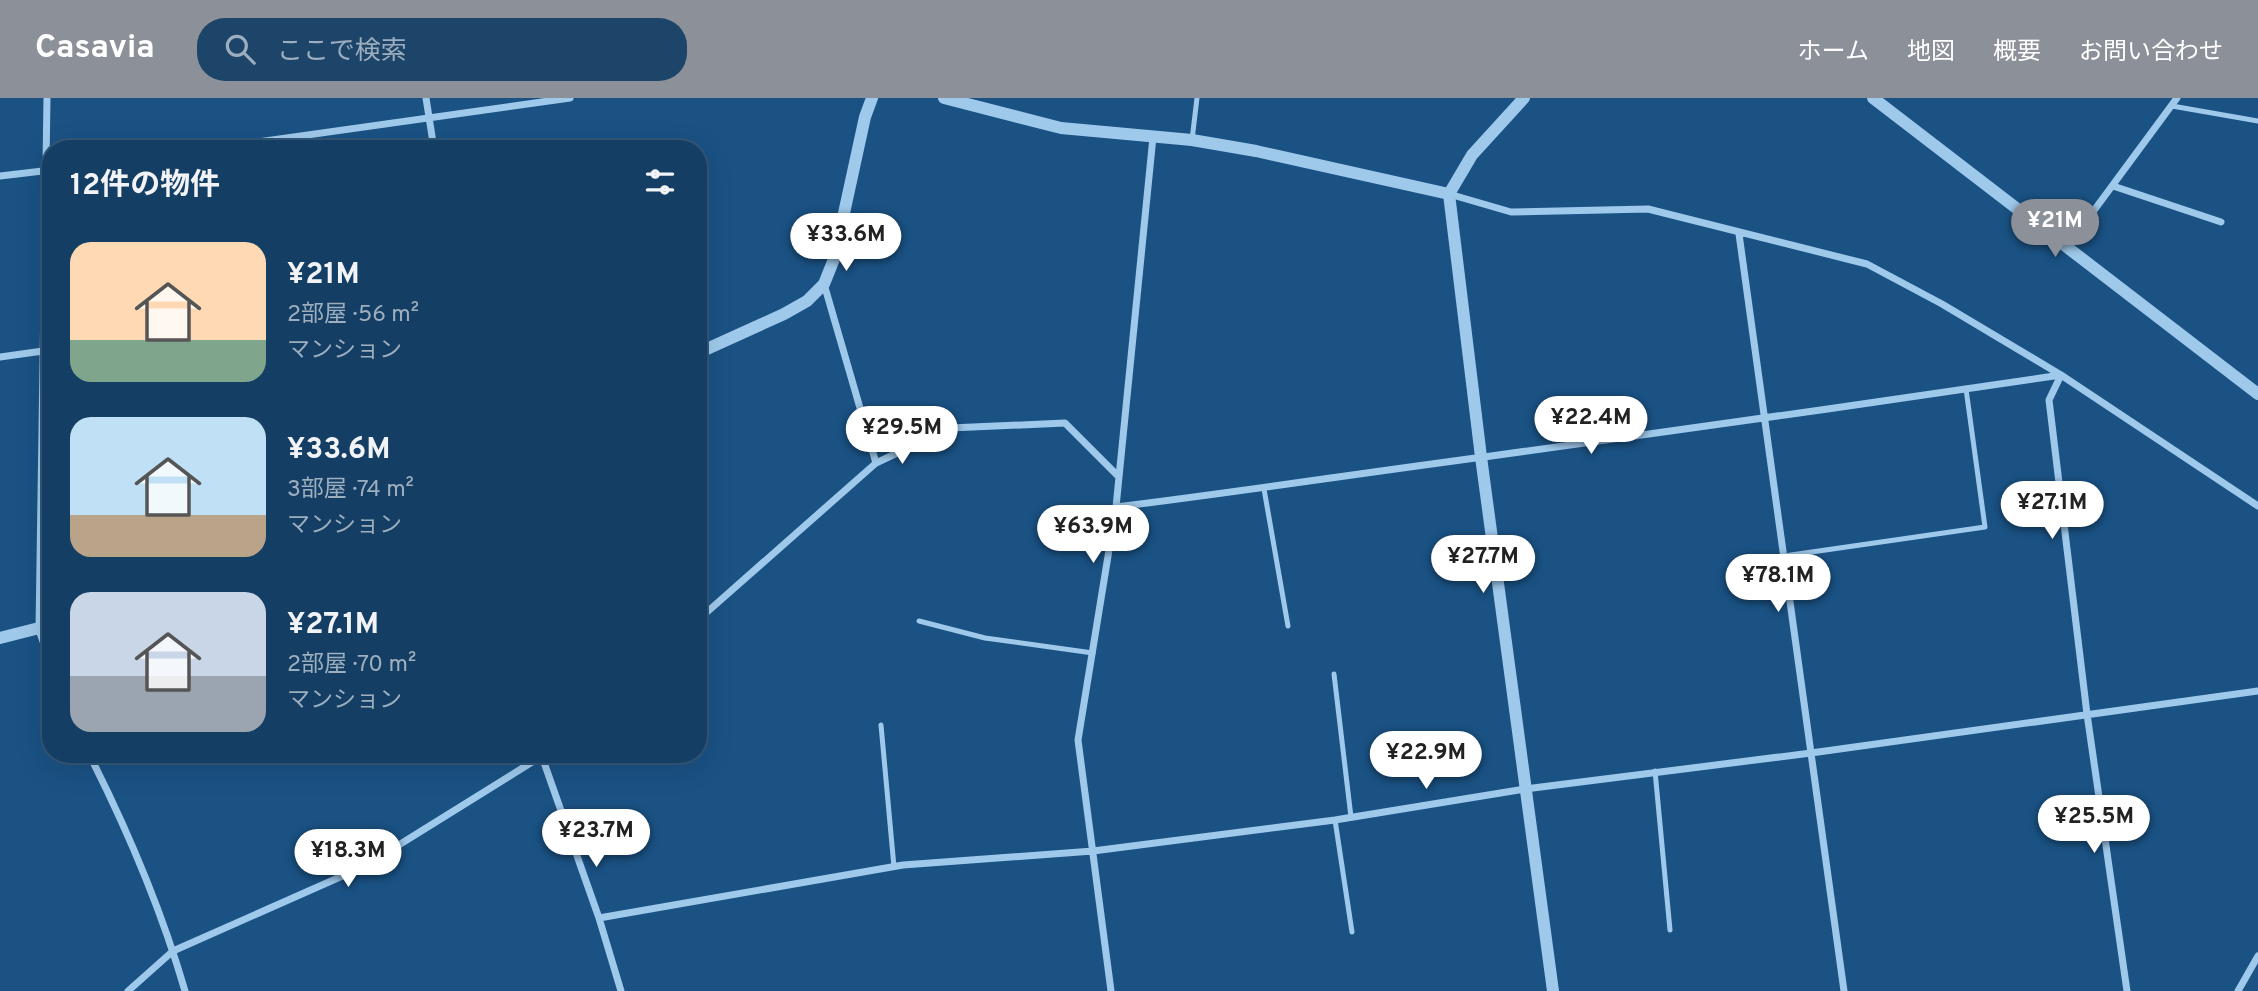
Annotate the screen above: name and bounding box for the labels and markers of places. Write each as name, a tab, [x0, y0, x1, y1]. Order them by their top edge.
pin: ¥21M	[2014, 200, 2096, 259]
pin: ¥33.6M	[789, 214, 903, 273]
pin: ¥22.4M	[1534, 396, 1648, 456]
pin: ¥29.5M	[845, 406, 959, 466]
pin: ¥27.1M	[1995, 482, 2109, 541]
pin: ¥63.9M	[1036, 505, 1150, 565]
pin: ¥27.7M	[1426, 536, 1540, 595]
pin: ¥78.1M	[1721, 554, 1835, 614]
pin: ¥22.9M	[1369, 732, 1483, 791]
pin: ¥25.5M	[2037, 796, 2151, 855]
pin: ¥23.7M	[539, 810, 653, 869]
pin: ¥18.3M	[291, 830, 405, 889]

